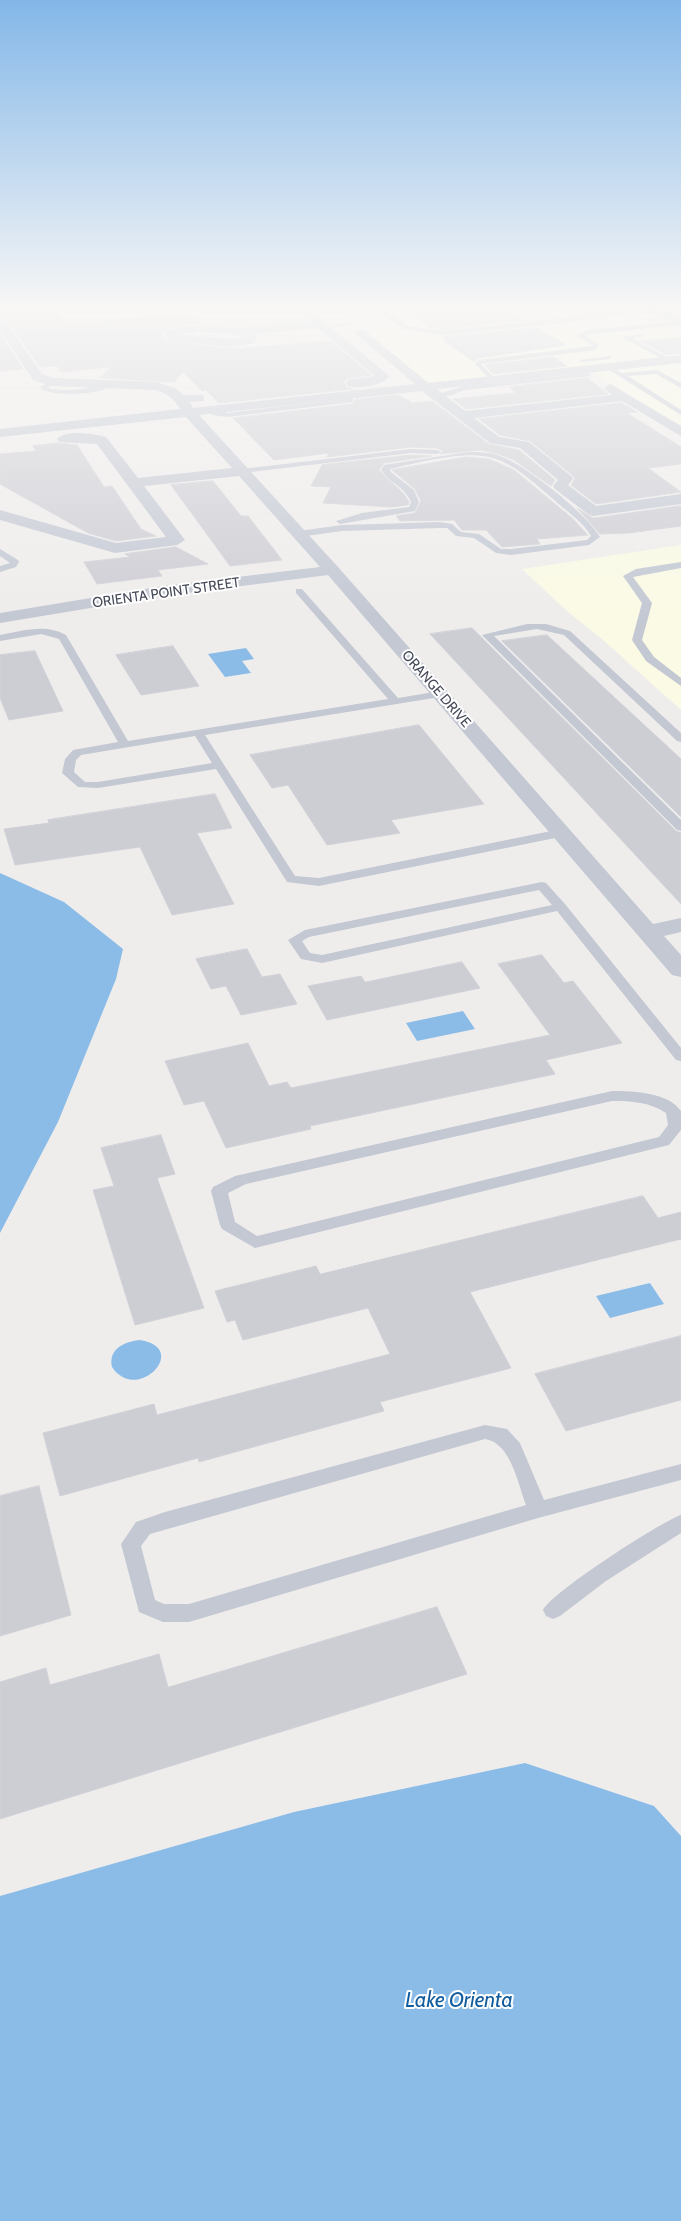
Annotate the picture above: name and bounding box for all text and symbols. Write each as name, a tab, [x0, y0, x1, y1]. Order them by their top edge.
street label: ORIENTA POINT STREET	[91, 574, 241, 612]
street label: ORANGE DRIVE	[398, 647, 474, 731]
water label: Lake Orienta	[405, 1988, 513, 2014]

